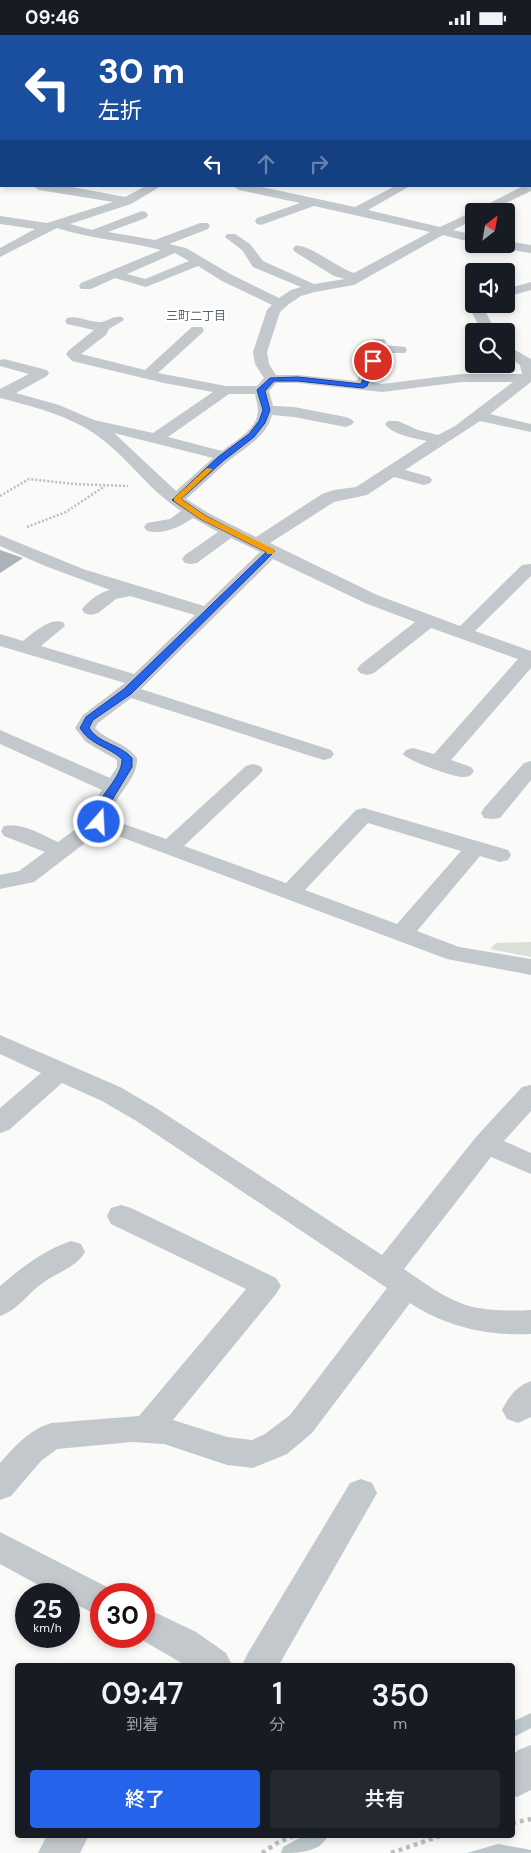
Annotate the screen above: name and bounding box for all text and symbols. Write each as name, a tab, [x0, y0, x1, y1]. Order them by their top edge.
text: 09:46	[25, 5, 80, 30]
text: 30 m	[98, 48, 185, 94]
icon: left	[15, 55, 80, 120]
text: 左折	[98, 96, 142, 125]
icon: left	[199, 150, 227, 178]
icon: ahead	[252, 150, 280, 178]
icon: right	[305, 150, 333, 178]
north arrow	[465, 203, 515, 253]
map controls	[465, 203, 515, 373]
button: sound	[465, 263, 515, 313]
district label: 三町二丁目	[166, 308, 226, 324]
button: search	[465, 323, 515, 373]
pin	[352, 340, 394, 382]
icon: arrive	[359, 347, 387, 375]
position arrow	[72, 795, 124, 847]
speed limit sign: 30	[90, 1583, 155, 1648]
text: 25	[33, 1593, 62, 1626]
text: km/h	[33, 1620, 62, 1636]
text: 09:47	[101, 1674, 183, 1713]
text: 1	[272, 1674, 283, 1713]
text: 350	[371, 1676, 429, 1715]
text: m	[393, 1713, 407, 1734]
text: 到着	[126, 1714, 158, 1735]
text: 分	[269, 1714, 285, 1735]
button: 終了	[30, 1770, 260, 1828]
button: 共有	[270, 1770, 500, 1828]

